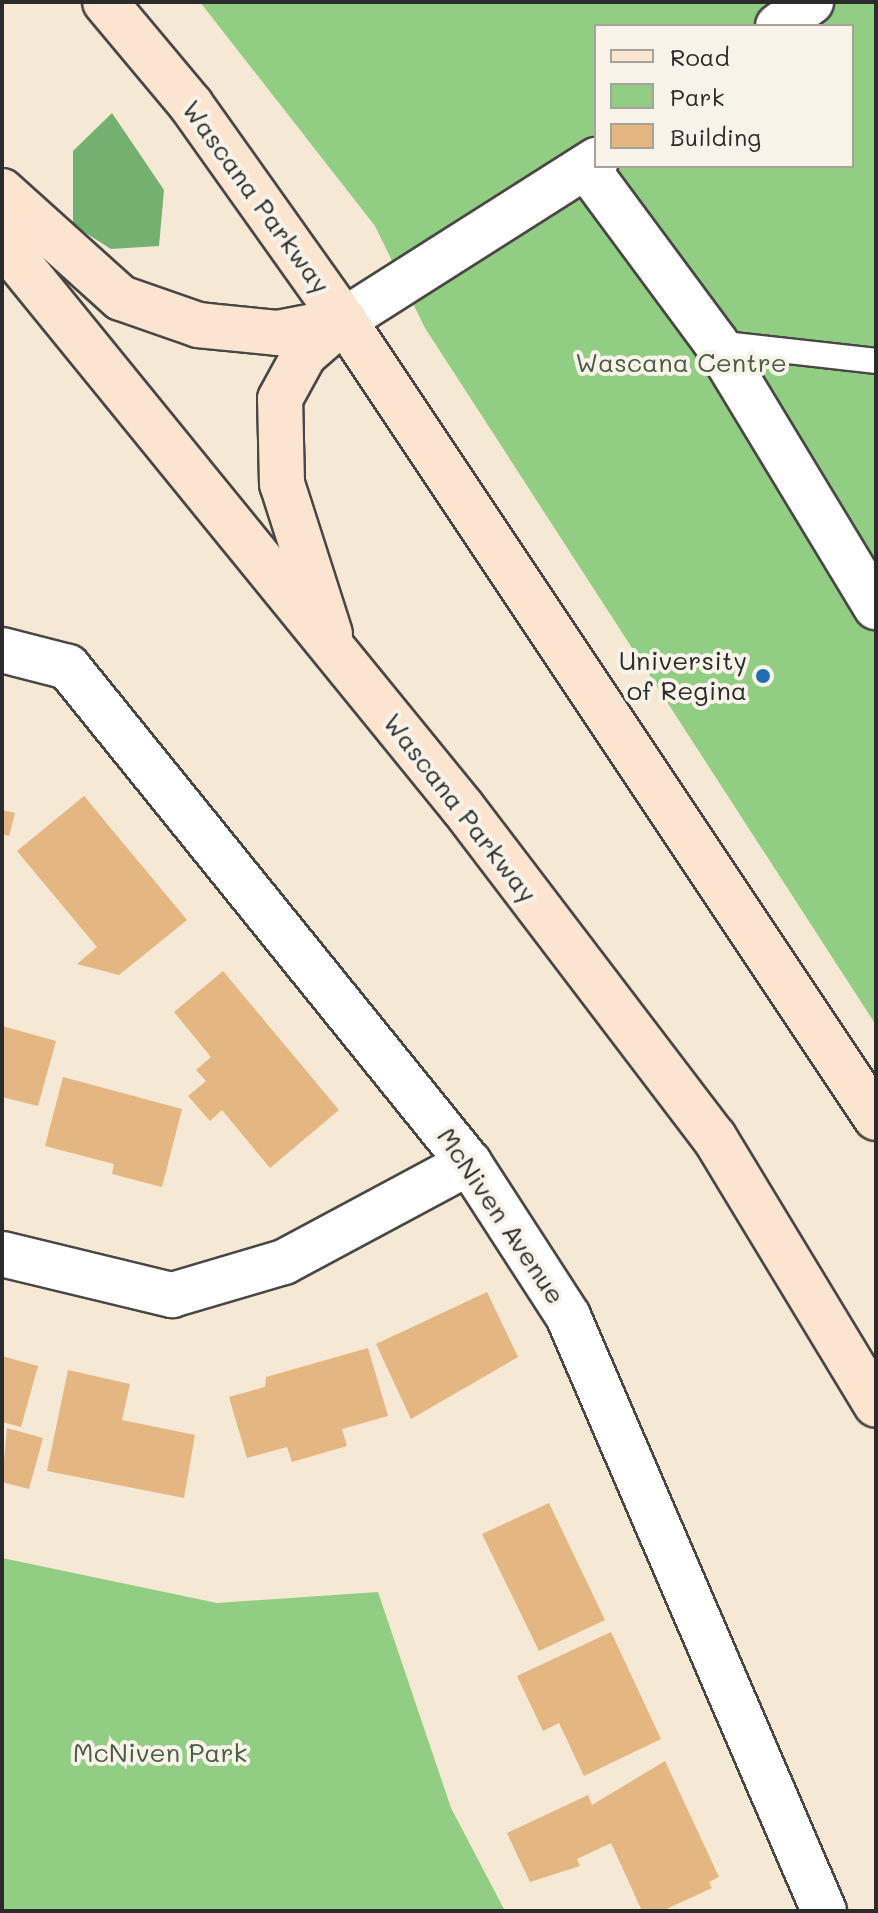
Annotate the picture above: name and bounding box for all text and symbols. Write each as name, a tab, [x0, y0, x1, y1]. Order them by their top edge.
legend	[594, 24, 854, 168]
text: Road	[670, 41, 730, 72]
text: Park	[670, 81, 724, 112]
street label: Wascana Parkway	[176, 94, 336, 300]
text: Building	[670, 121, 761, 152]
park label: Wascana Centre	[575, 347, 787, 379]
place label: University of Regina	[619, 645, 747, 706]
marker: University of Regina	[754, 667, 772, 685]
street label: Wascana Parkway	[377, 707, 543, 909]
street label: McNiven Avenue	[431, 1122, 571, 1310]
park label: McNiven Park	[73, 1737, 247, 1769]

